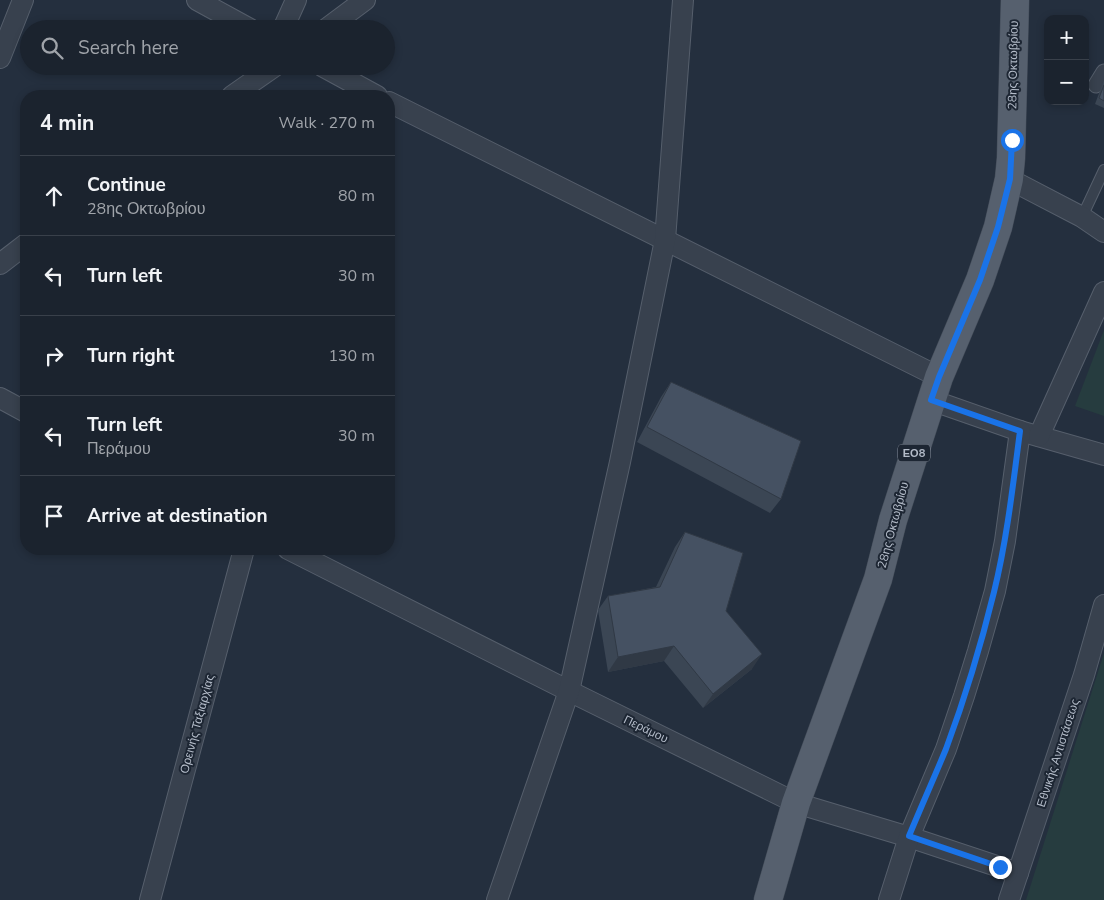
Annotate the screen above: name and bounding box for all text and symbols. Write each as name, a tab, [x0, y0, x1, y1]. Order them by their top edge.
map controls	[1044, 15, 1089, 105]
button: +	[1044, 15, 1089, 60]
search box	[20, 20, 395, 75]
street label: 28ης Οκτωβρίου	[1004, 20, 1022, 110]
icon: search	[38, 34, 66, 62]
text: Search here	[78, 35, 179, 61]
button: −	[1044, 60, 1089, 105]
text: 4 min	[40, 109, 94, 137]
text: Walk · 270 m	[279, 112, 375, 134]
route start	[1001, 129, 1024, 152]
text: Continue	[87, 172, 166, 198]
icon: ahead	[40, 182, 68, 210]
text: 80 m	[338, 185, 375, 207]
text: 28ης Οκτωβρίου	[87, 198, 205, 220]
icon: left	[40, 262, 68, 290]
text: Turn left	[87, 263, 162, 289]
text: 30 m	[338, 265, 375, 287]
icon: right	[40, 342, 68, 370]
text: Turn right	[87, 343, 174, 369]
text: 130 m	[328, 345, 375, 367]
text: Turn left	[87, 412, 162, 438]
icon: left	[40, 422, 68, 450]
text: 30 m	[338, 425, 375, 447]
text: Περάμου	[87, 438, 151, 460]
road number: ΕΟ8	[898, 444, 930, 462]
street label: 28ης Οκτωβρίου	[874, 480, 912, 570]
icon: arrive	[40, 502, 68, 530]
text: Arrive at destination	[87, 503, 268, 529]
street label: Ορεινής Ταξιαρχίας	[176, 672, 218, 775]
street label: Εθνικής Αντιστάσεως	[1033, 697, 1083, 809]
street label: Περάμου	[621, 711, 671, 747]
route end	[989, 856, 1012, 879]

